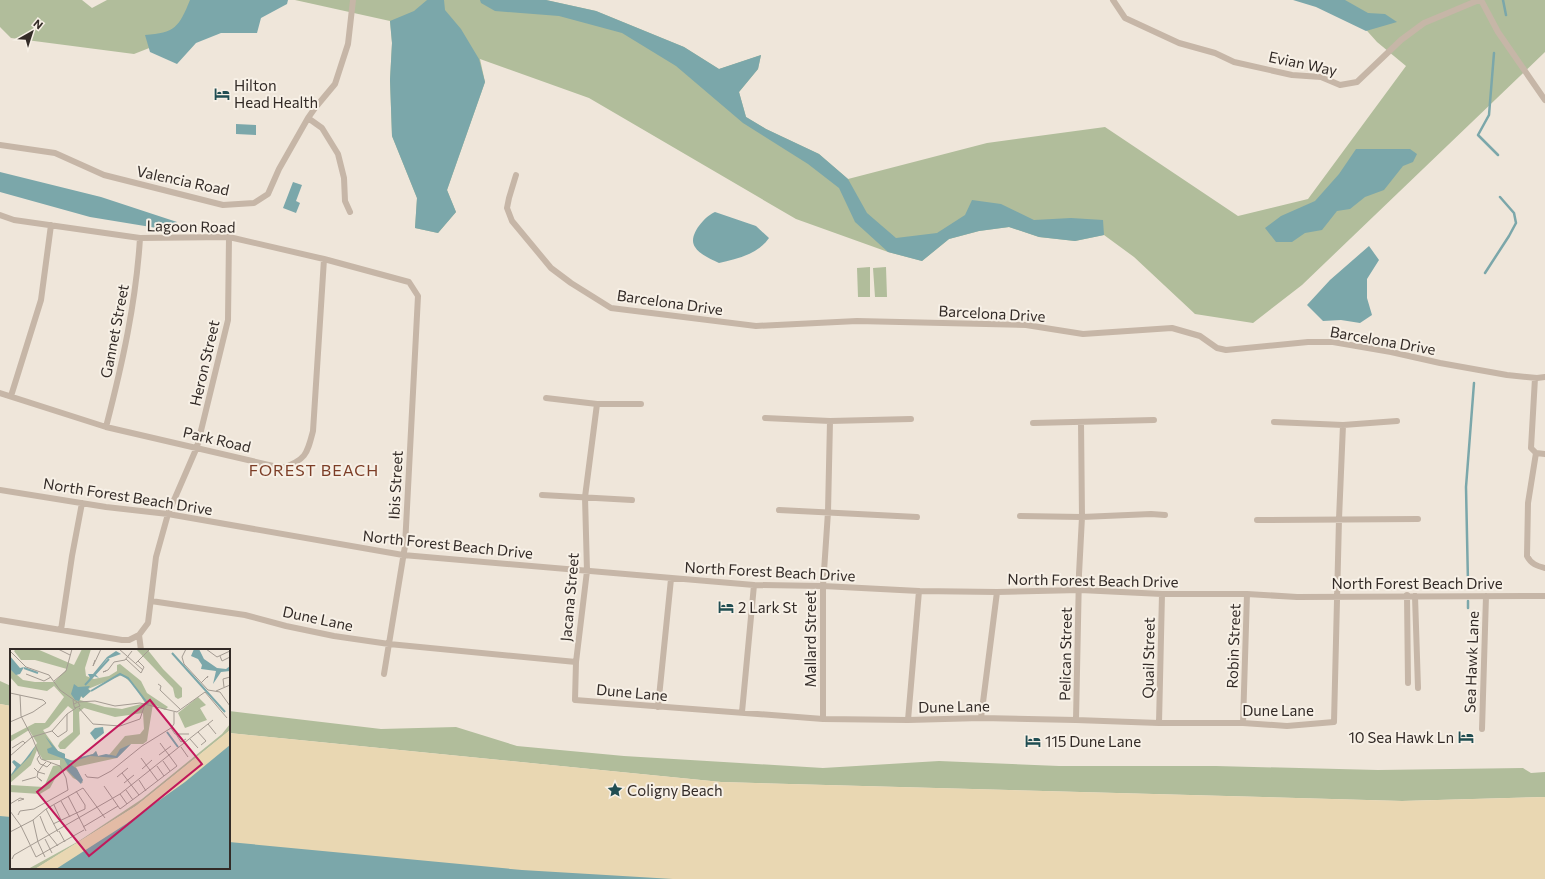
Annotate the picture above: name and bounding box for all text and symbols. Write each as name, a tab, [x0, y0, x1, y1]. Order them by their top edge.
north arrow	[12, 12, 52, 52]
text: N	[31, 16, 46, 31]
street label: Evian Way	[1267, 47, 1339, 79]
place label: Hilton Head Health	[234, 76, 318, 111]
hotel icon: Hilton Head Health	[213, 85, 231, 103]
street label: Valencia Road	[135, 161, 231, 199]
street label: Lagoon Road	[146, 216, 236, 236]
street label: Gannet Street	[96, 283, 132, 379]
street label: Barcelona Drive	[616, 286, 724, 318]
street label: Barcelona Drive	[938, 301, 1046, 325]
street label: Heron Street	[185, 318, 223, 408]
street label: Barcelona Drive	[1329, 322, 1437, 358]
street label: Park Road	[181, 422, 253, 456]
street label: Ibis Street	[384, 450, 406, 520]
district label: FOREST BEACH	[249, 460, 379, 479]
street label: North Forest Beach Drive	[42, 474, 214, 518]
street label: North Forest Beach Drive	[362, 526, 534, 562]
street label: Jacana Street	[556, 552, 582, 642]
street label: North Forest Beach Drive	[684, 558, 856, 584]
street label: North Forest Beach Drive	[1007, 570, 1179, 590]
street label: North Forest Beach Drive	[1331, 574, 1503, 592]
street label: Mallard Street	[801, 590, 819, 688]
hotel icon: 2 Lark St	[717, 598, 735, 616]
place label: 2 Lark St	[738, 598, 797, 616]
street label: Dune Lane	[281, 602, 355, 634]
street label: Robin Street	[1223, 603, 1243, 689]
street label: Pelican Street	[1055, 607, 1075, 701]
street label: Sea Hawk Lane	[1460, 610, 1482, 713]
street label: Quail Street	[1138, 617, 1158, 699]
inset map	[10, 649, 230, 869]
street label: Dune Lane	[595, 680, 669, 704]
street label: Dune Lane	[918, 696, 990, 716]
street label: Dune Lane	[1242, 701, 1314, 719]
place label: 10 Sea Hawk Ln	[1348, 728, 1454, 746]
hotel icon: 10 Sea Hawk Ln	[1457, 728, 1475, 746]
hotel icon: 115 Dune Lane	[1024, 732, 1042, 750]
place label: 115 Dune Lane	[1045, 732, 1141, 750]
place icon: Coligny Beach	[606, 781, 624, 799]
place label: Coligny Beach	[627, 781, 723, 799]

